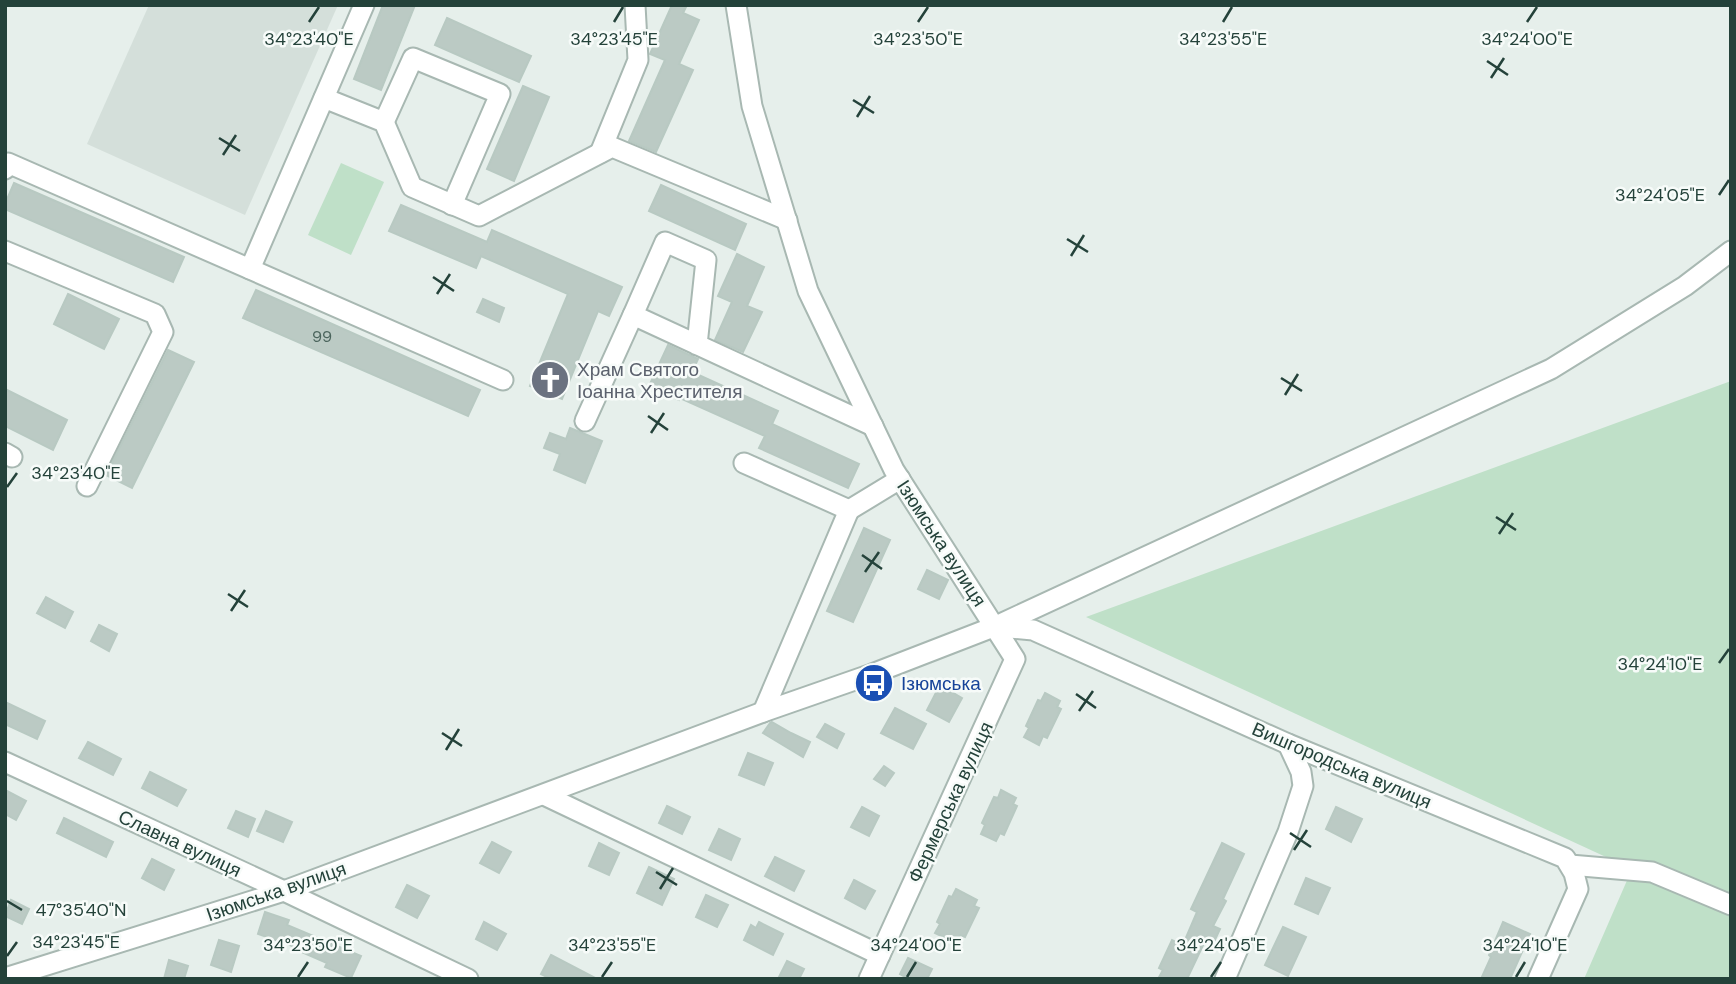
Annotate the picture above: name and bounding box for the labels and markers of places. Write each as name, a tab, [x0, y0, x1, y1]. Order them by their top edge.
place label: Храм Святого Іоанна Хрестителя	[577, 357, 742, 404]
church icon: Храм Святого Іоанна Хрестителя	[529, 359, 571, 401]
bus stop icon: Ізюмська	[853, 662, 895, 704]
place label: Ізюмська	[901, 671, 981, 696]

